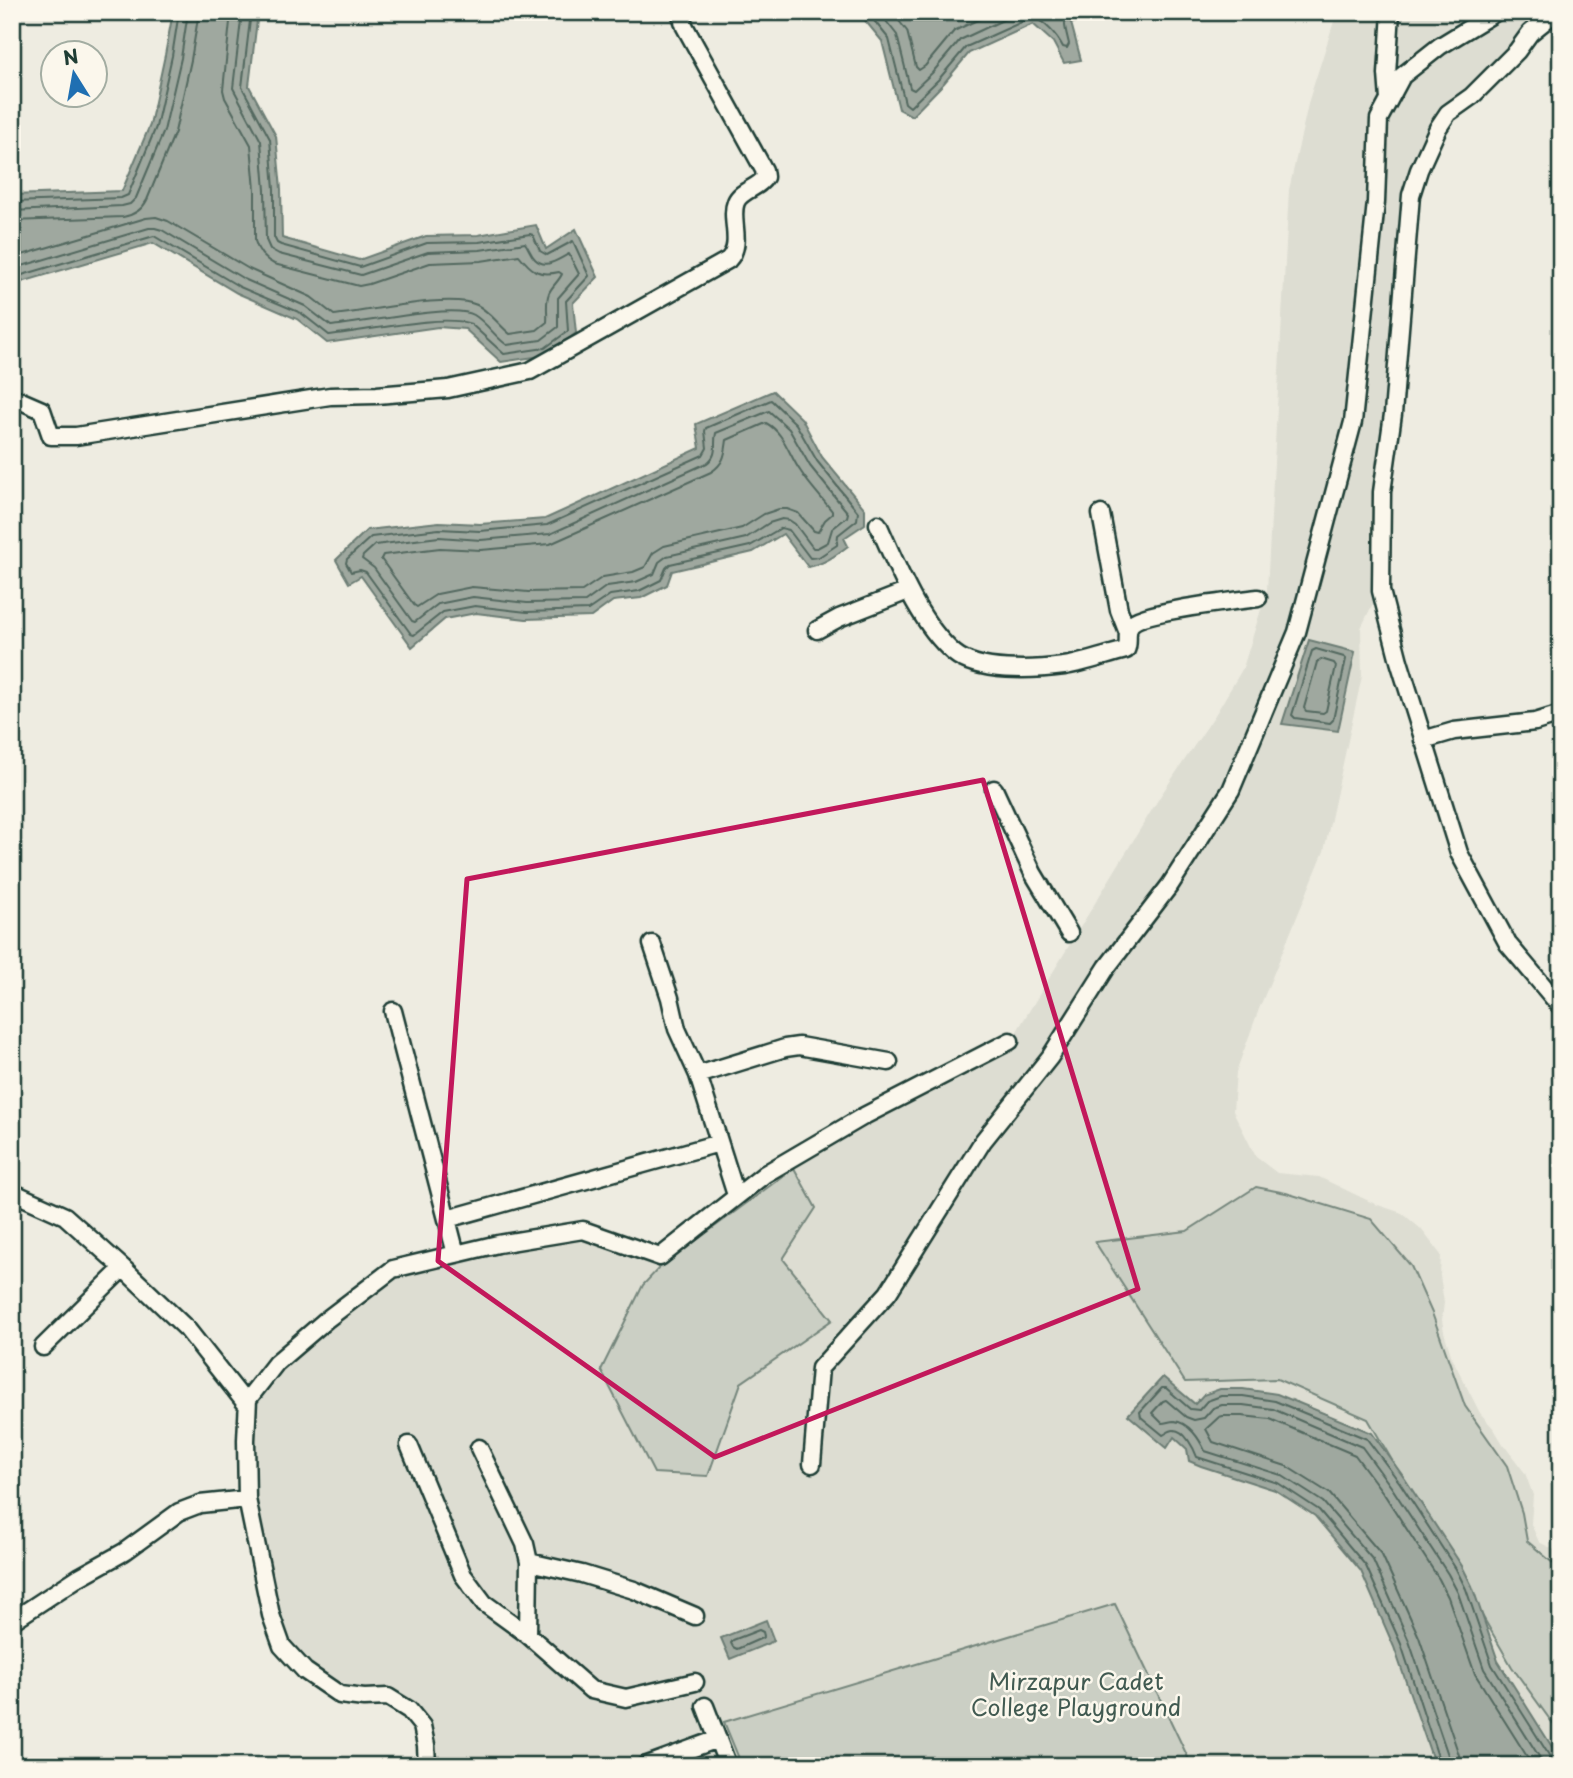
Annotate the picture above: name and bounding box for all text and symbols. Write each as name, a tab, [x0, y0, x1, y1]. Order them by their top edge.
north arrow	[38, 38, 108, 108]
text: N	[61, 41, 81, 72]
park label: Mirzapur Cadet College Playground	[971, 1663, 1181, 1724]

